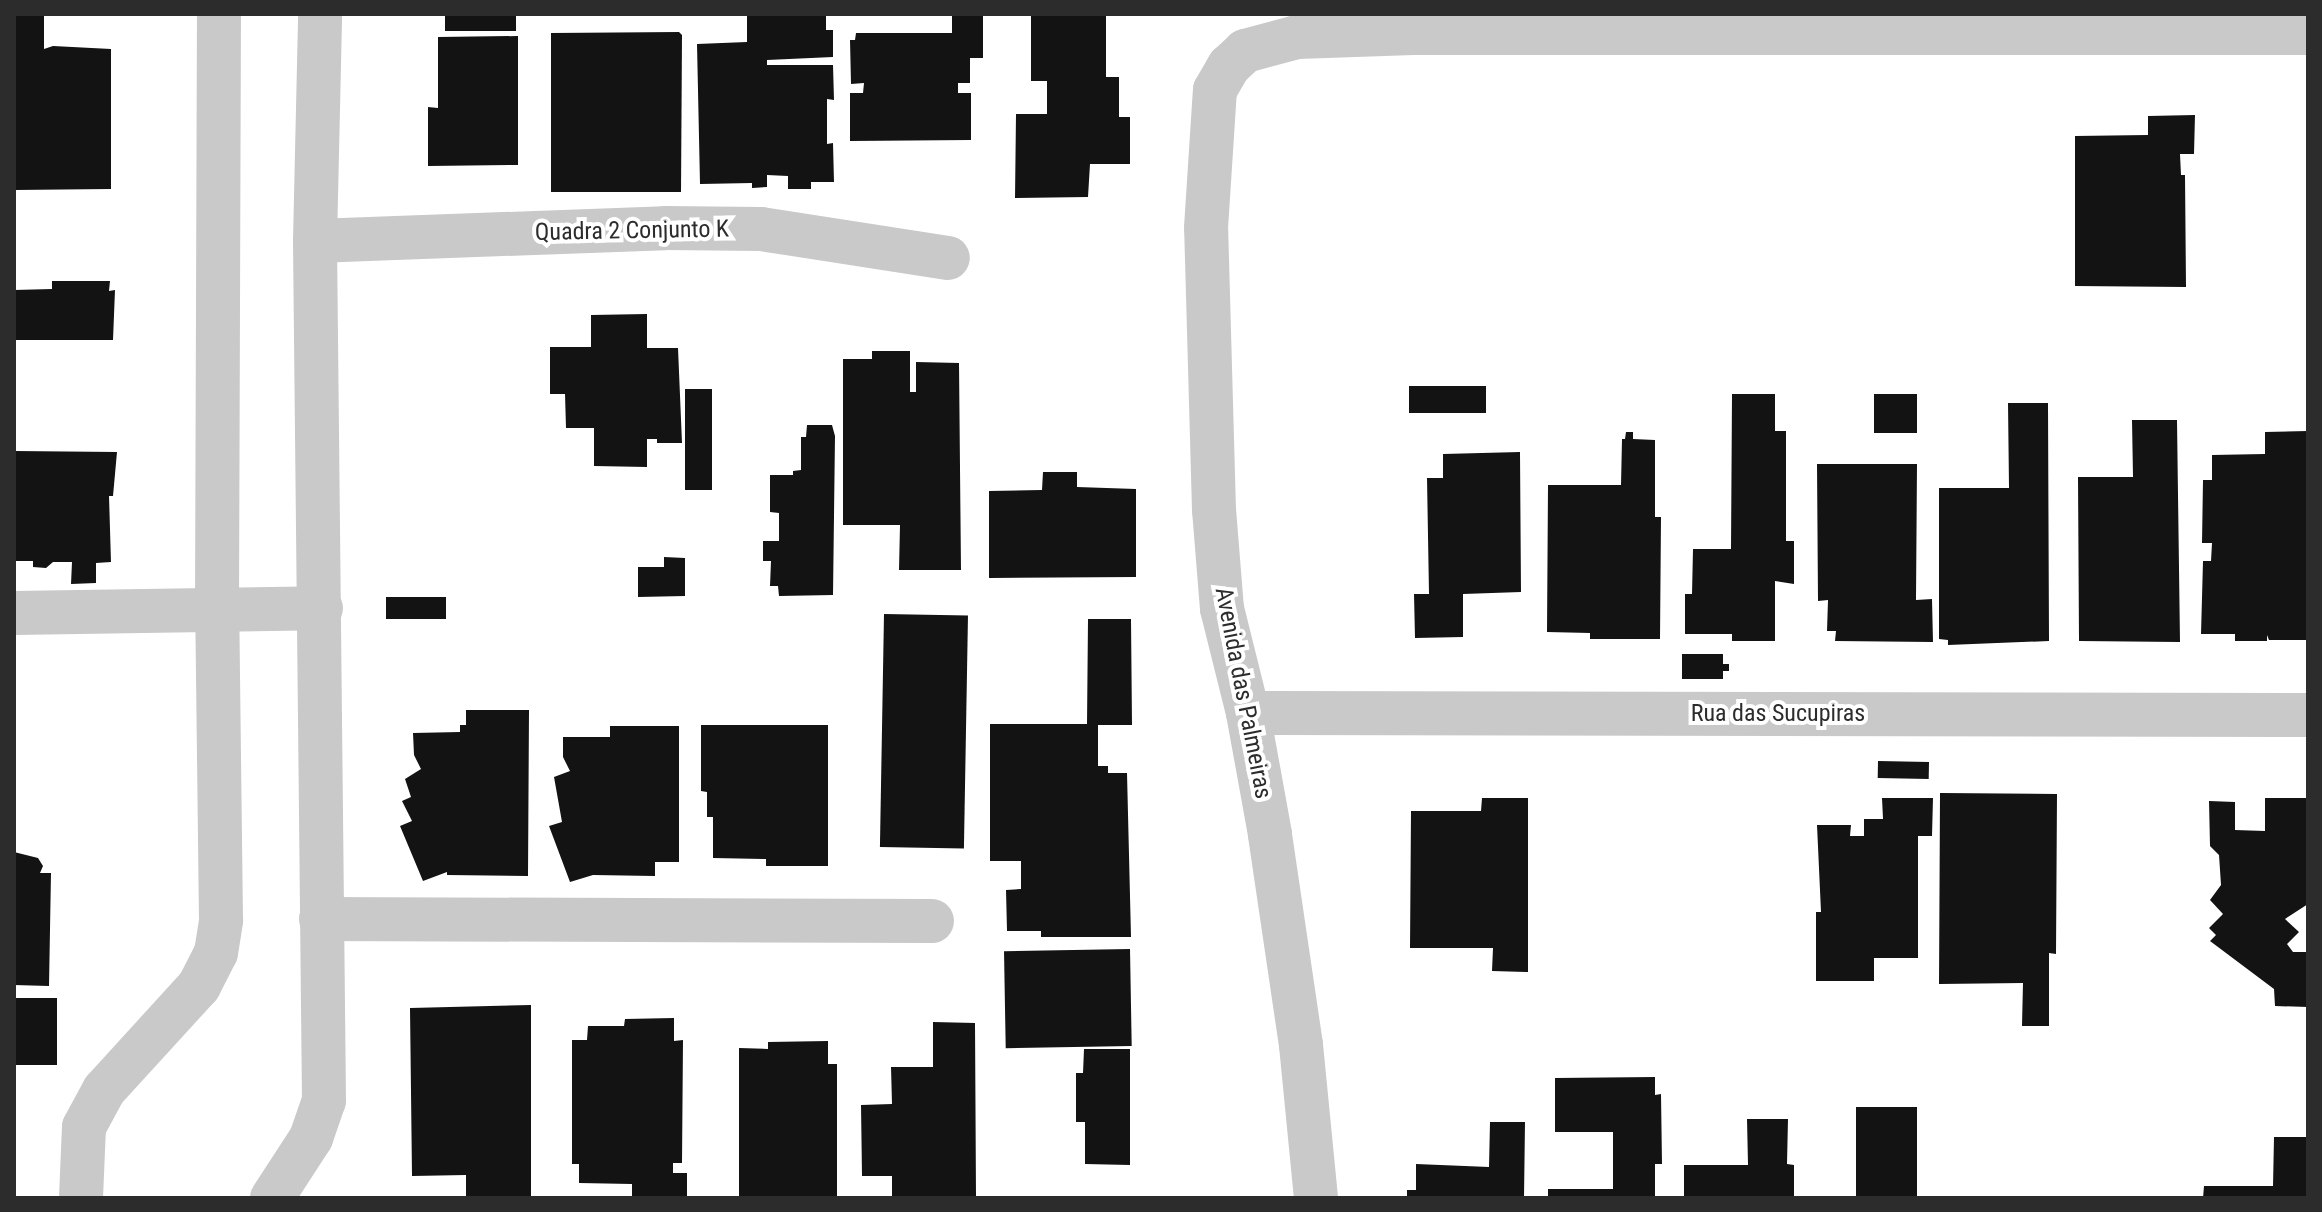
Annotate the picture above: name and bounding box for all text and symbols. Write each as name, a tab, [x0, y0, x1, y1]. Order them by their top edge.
street label: Quadra 2 Conjunto K	[535, 215, 729, 247]
street label: Avenida das Palmeiras	[1208, 585, 1278, 801]
street label: Rua das Sucupiras	[1691, 700, 1865, 728]

